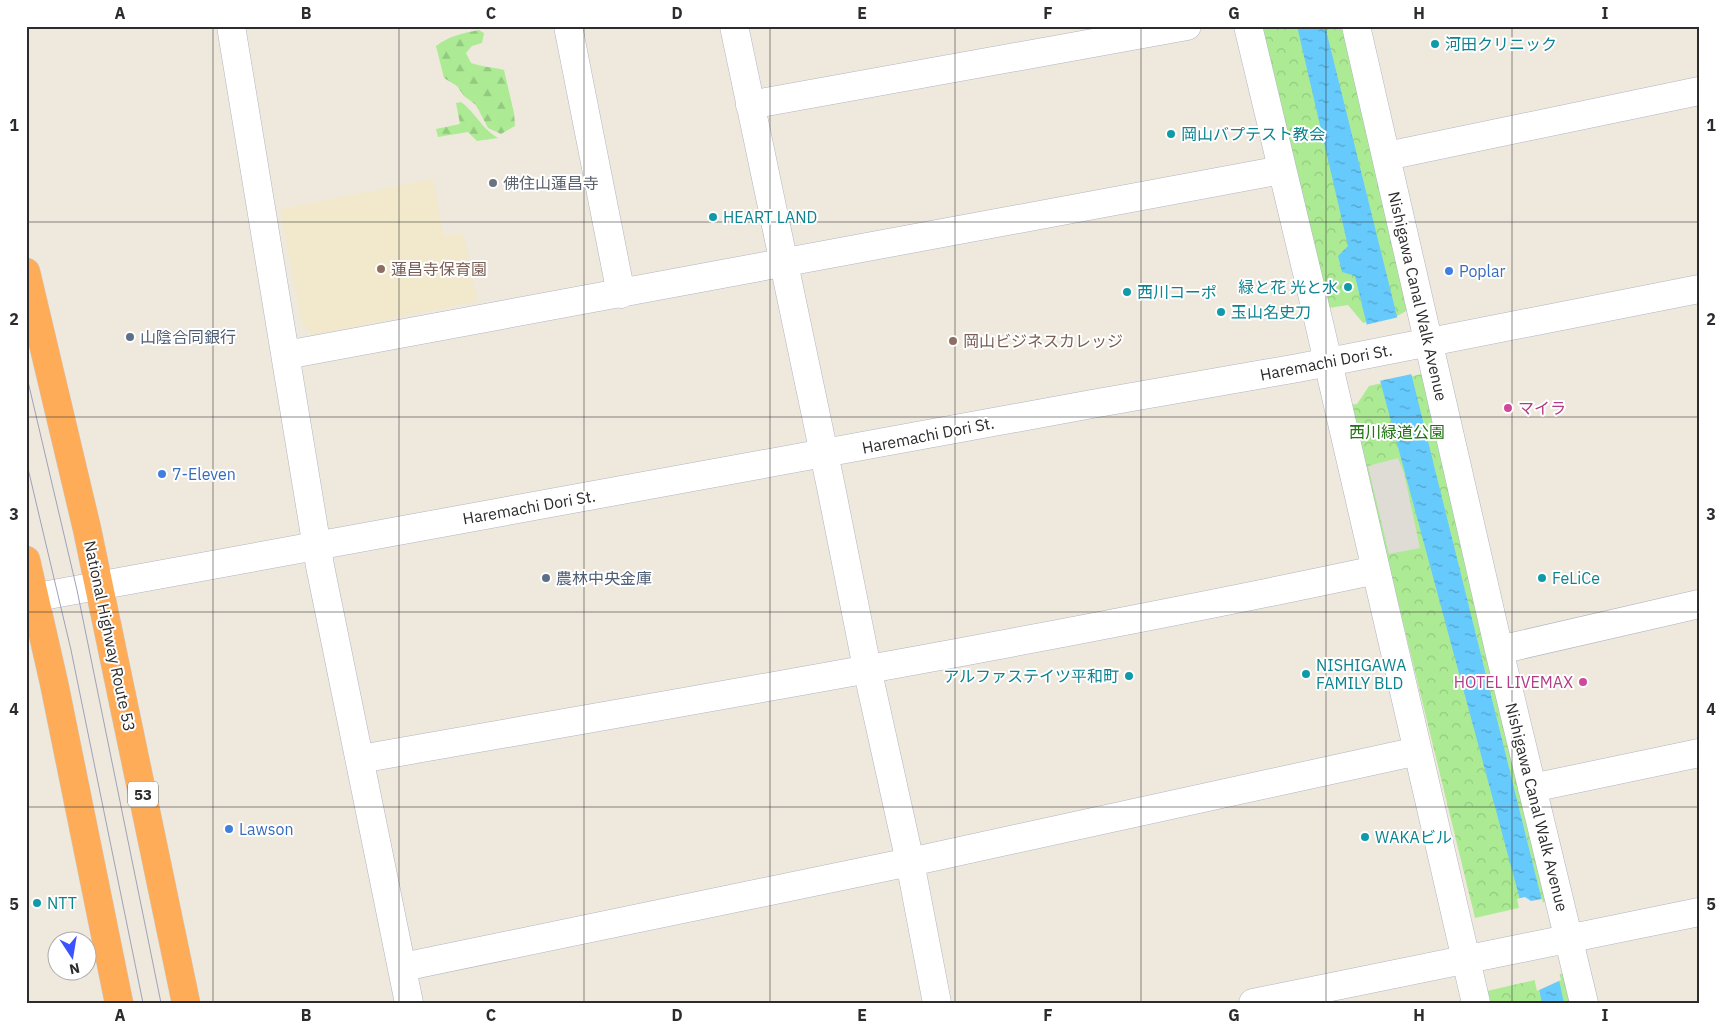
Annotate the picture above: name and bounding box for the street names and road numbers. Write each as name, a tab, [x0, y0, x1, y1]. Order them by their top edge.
street label: Nishigawa Canal Walk Avenue	[1384, 189, 1452, 403]
street label: Haremachi Dori St.	[1258, 339, 1394, 385]
street label: Haremachi Dori St.	[860, 412, 996, 458]
street label: Haremachi Dori St.	[461, 485, 597, 529]
street label: National Highway Route 53	[80, 539, 140, 733]
street label: Nishigawa Canal Walk Avenue	[1501, 701, 1573, 914]
road number: 53	[128, 782, 158, 806]

